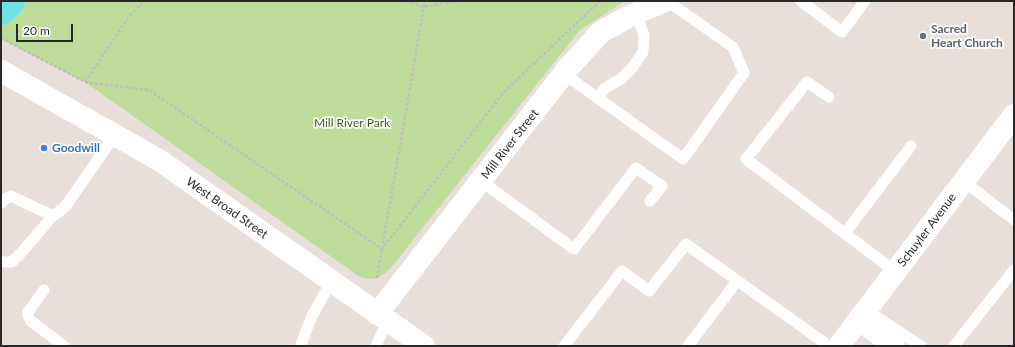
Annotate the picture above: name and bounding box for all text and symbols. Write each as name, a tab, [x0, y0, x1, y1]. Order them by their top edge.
scale bar	[18, 16, 75, 42]
place label: Sacred Heart Church	[931, 22, 1003, 50]
text: 20 m	[23, 23, 50, 38]
marker: Sacred Heart Church	[918, 31, 928, 41]
street label: Mill River Street	[478, 106, 542, 182]
park label: Mill River Park	[314, 116, 390, 130]
place label: Goodwill	[52, 141, 100, 155]
marker: Goodwill	[39, 143, 49, 153]
street label: West Broad Street	[183, 174, 271, 242]
street label: Schuyler Avenue	[895, 190, 959, 270]

